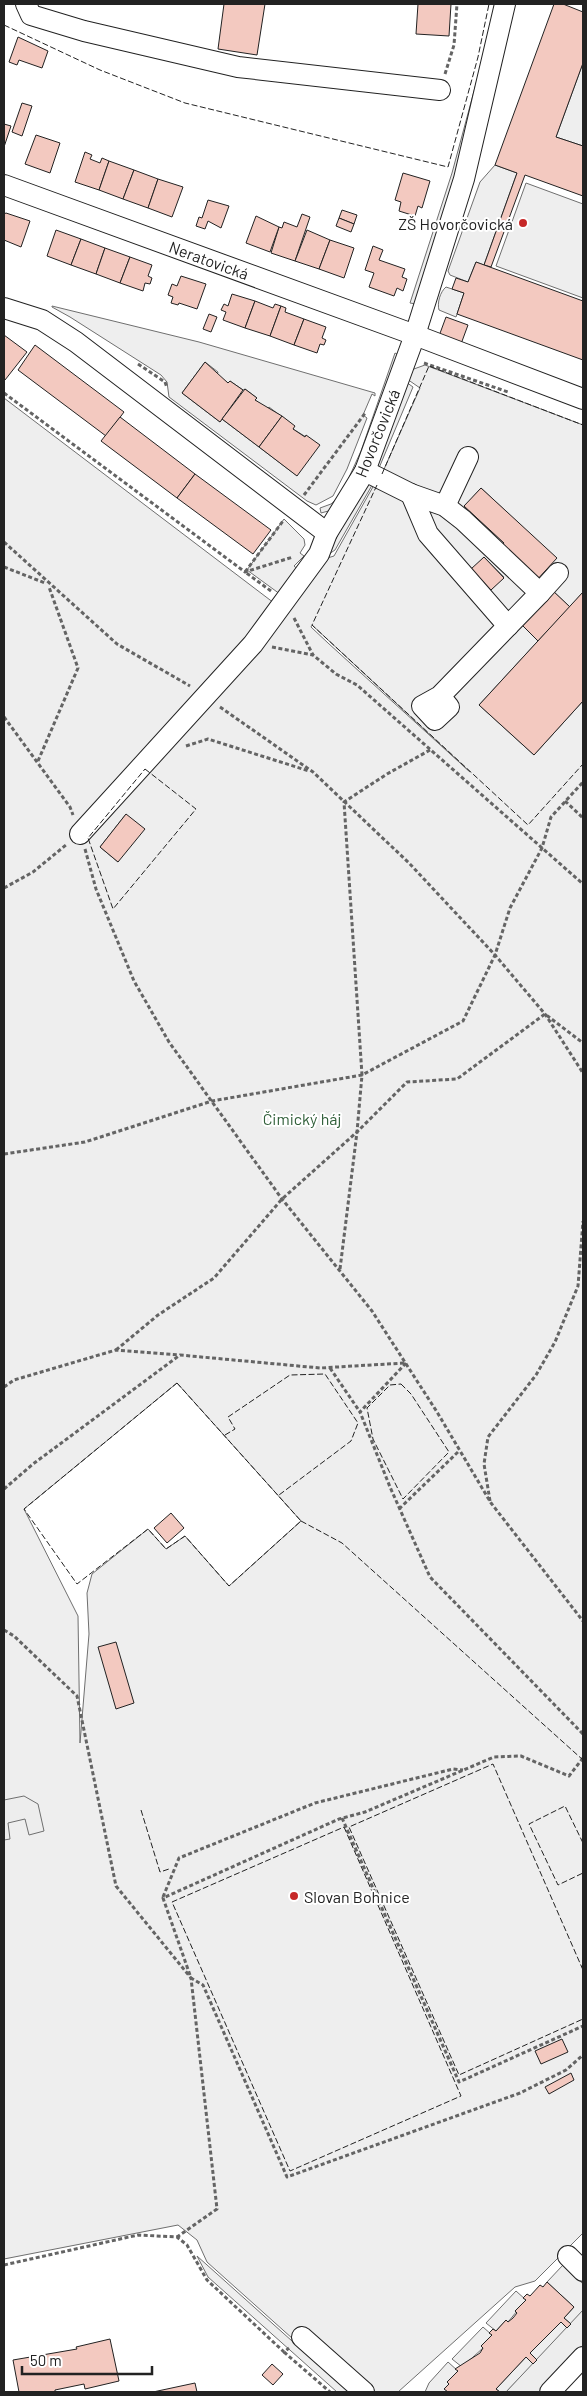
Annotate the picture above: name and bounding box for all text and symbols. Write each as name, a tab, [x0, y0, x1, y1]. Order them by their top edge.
place label: ZŠ Hovorčovická	[398, 214, 513, 233]
marker: ZŠ Hovorčovická	[517, 217, 529, 229]
street label: Neratovická	[167, 237, 251, 283]
street label: Hovorčovická	[351, 386, 403, 480]
park label: Čimický háj	[263, 1109, 341, 1128]
place label: Slovan Bohnice	[304, 1887, 410, 1906]
marker: Slovan Bohnice	[288, 1890, 300, 1902]
scale bar	[22, 2344, 152, 2376]
text: 50 m	[30, 2351, 62, 2369]

